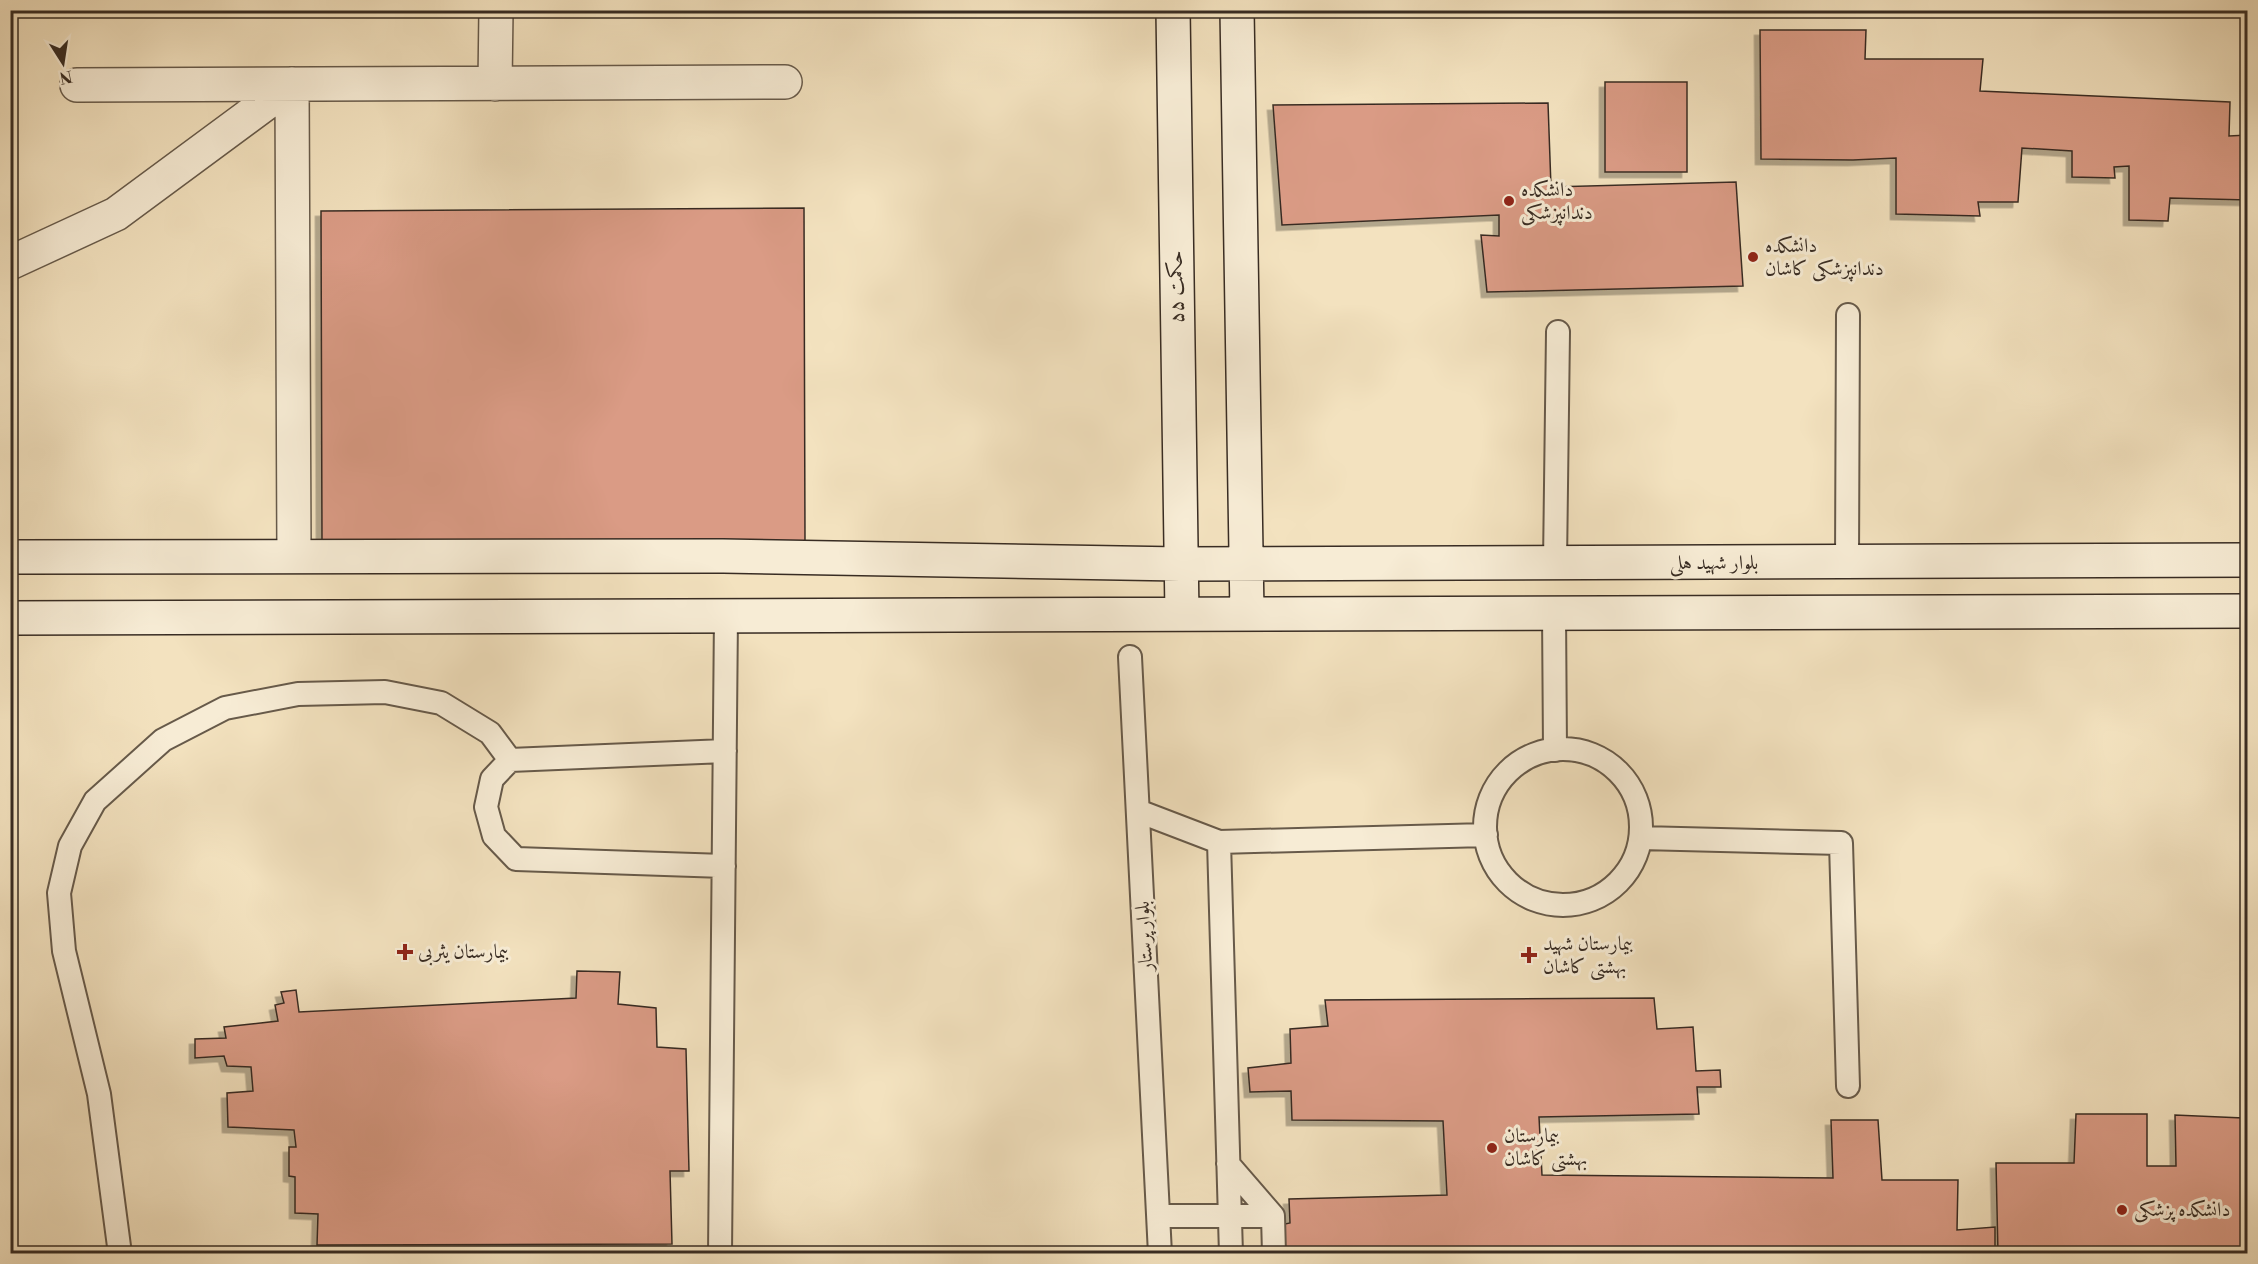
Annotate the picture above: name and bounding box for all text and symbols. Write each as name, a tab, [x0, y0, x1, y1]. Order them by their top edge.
north arrow	[33, 33, 93, 93]
text: N	[57, 66, 74, 88]
place label: دانشکده دندانپزشکی	[1521, 178, 1593, 226]
marker: دانشکده دندانپزشکی	[1502, 194, 1516, 208]
place label: دانشکده دندانپزشکی کاشان	[1765, 234, 1884, 282]
street label: حکمت ۵۵	[1164, 250, 1190, 324]
marker: دانشکده دندانپزشکی کاشان	[1746, 250, 1760, 264]
street label: بلوار شهید هلی	[1670, 551, 1758, 577]
street label: بلوار پرستار	[1131, 900, 1159, 974]
place label: بیمارستان شهید بهشتی کاشان	[1543, 932, 1633, 981]
place label: بیمارستان یثربی	[418, 940, 509, 966]
marker: بیمارستان یثربی	[396, 943, 414, 961]
marker: بیمارستان شهید بهشتی کاشان	[1520, 946, 1538, 964]
place label: بیمارستان بهشتی کاشان	[1504, 1124, 1588, 1173]
marker: بیمارستان بهشتی کاشان	[1485, 1141, 1499, 1155]
place label: دانشکده پزشکی	[2134, 1198, 2230, 1223]
marker: دانشکده پزشکی	[2115, 1203, 2129, 1217]

